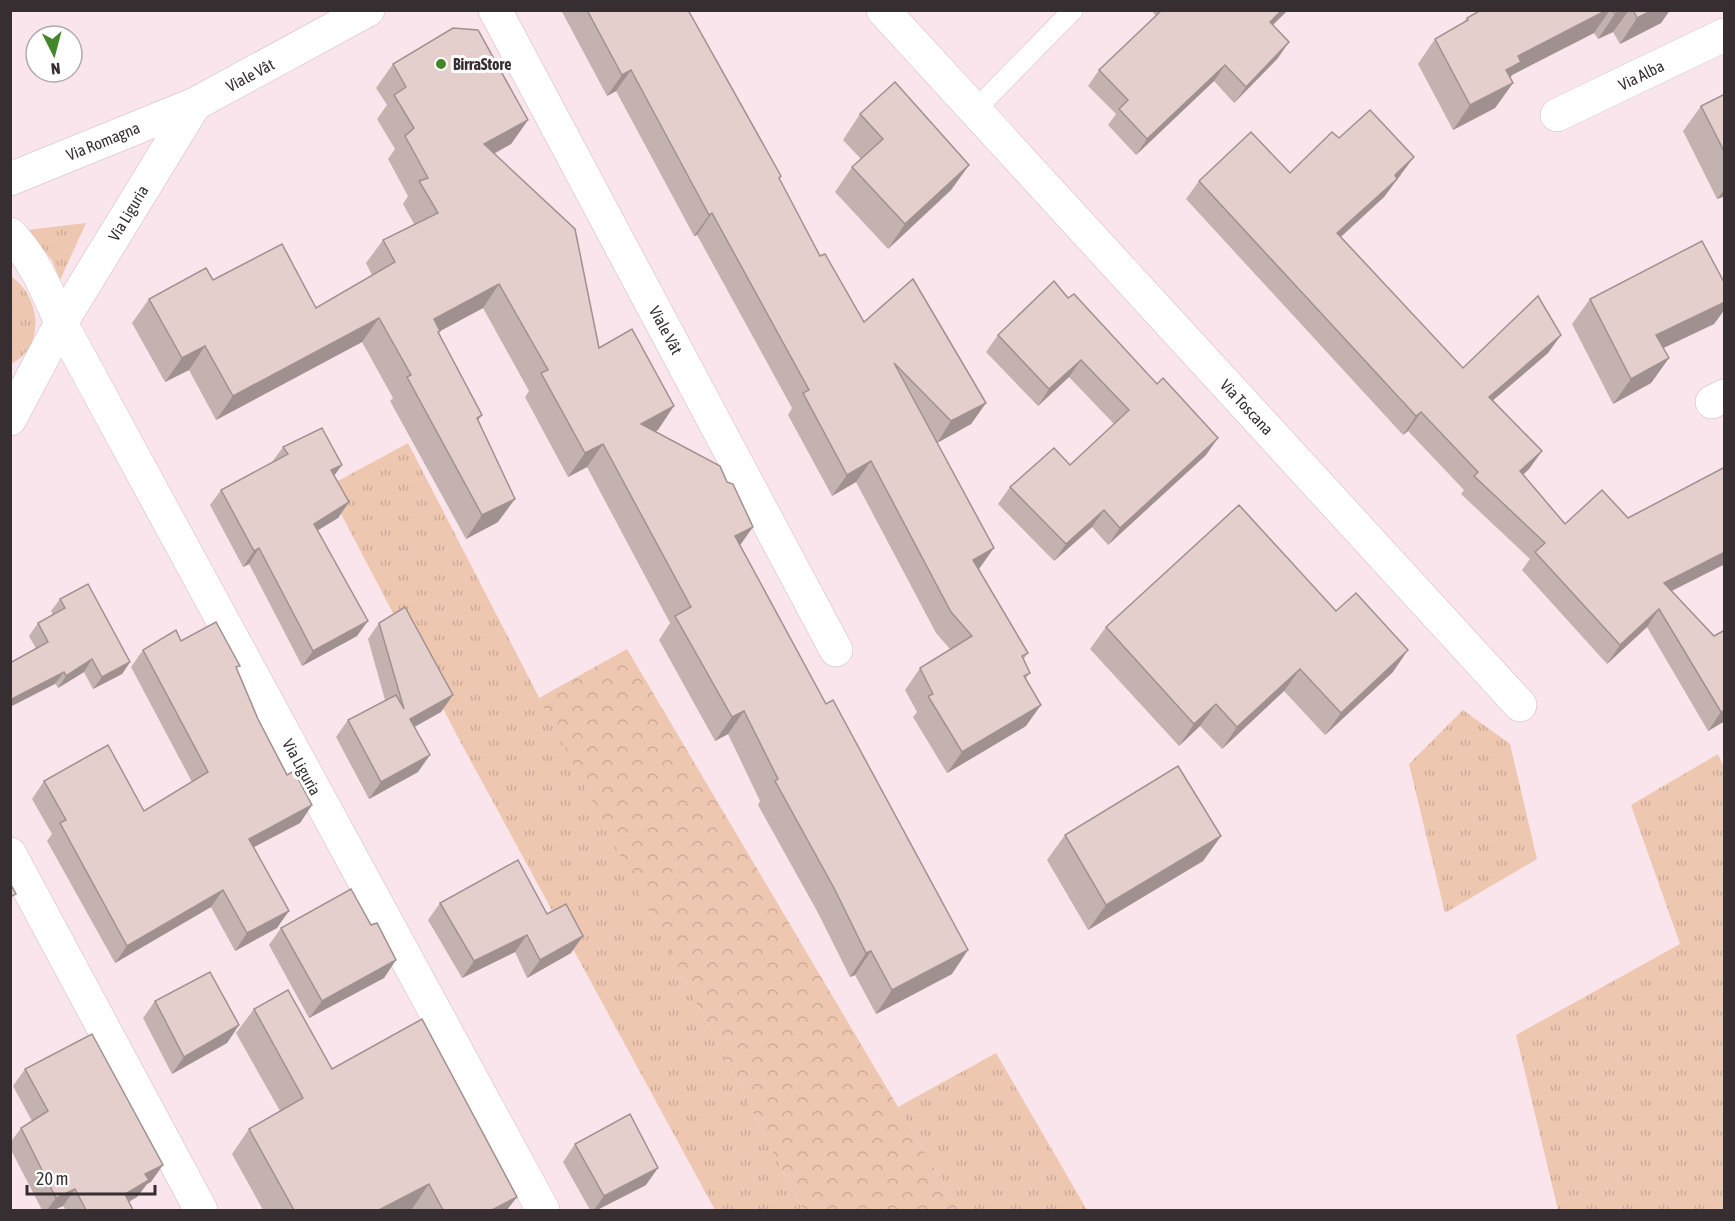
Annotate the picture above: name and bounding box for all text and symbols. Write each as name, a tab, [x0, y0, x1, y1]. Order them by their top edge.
north arrow	[24, 24, 84, 84]
street label: Viale Vât	[223, 55, 277, 95]
place label: BirraStore	[453, 55, 512, 73]
street label: Via Alba	[1615, 56, 1667, 94]
marker: BirraStore	[434, 57, 448, 71]
text: N	[50, 59, 61, 78]
street label: Via Romagna	[64, 118, 143, 165]
street label: Via Liguria	[104, 182, 152, 245]
street label: Viale Vât	[646, 303, 686, 357]
street label: Via Toscana	[1217, 376, 1277, 438]
street label: Via Liguria	[278, 736, 325, 799]
scale bar	[27, 1158, 154, 1196]
text: 20 m	[36, 1168, 68, 1189]

